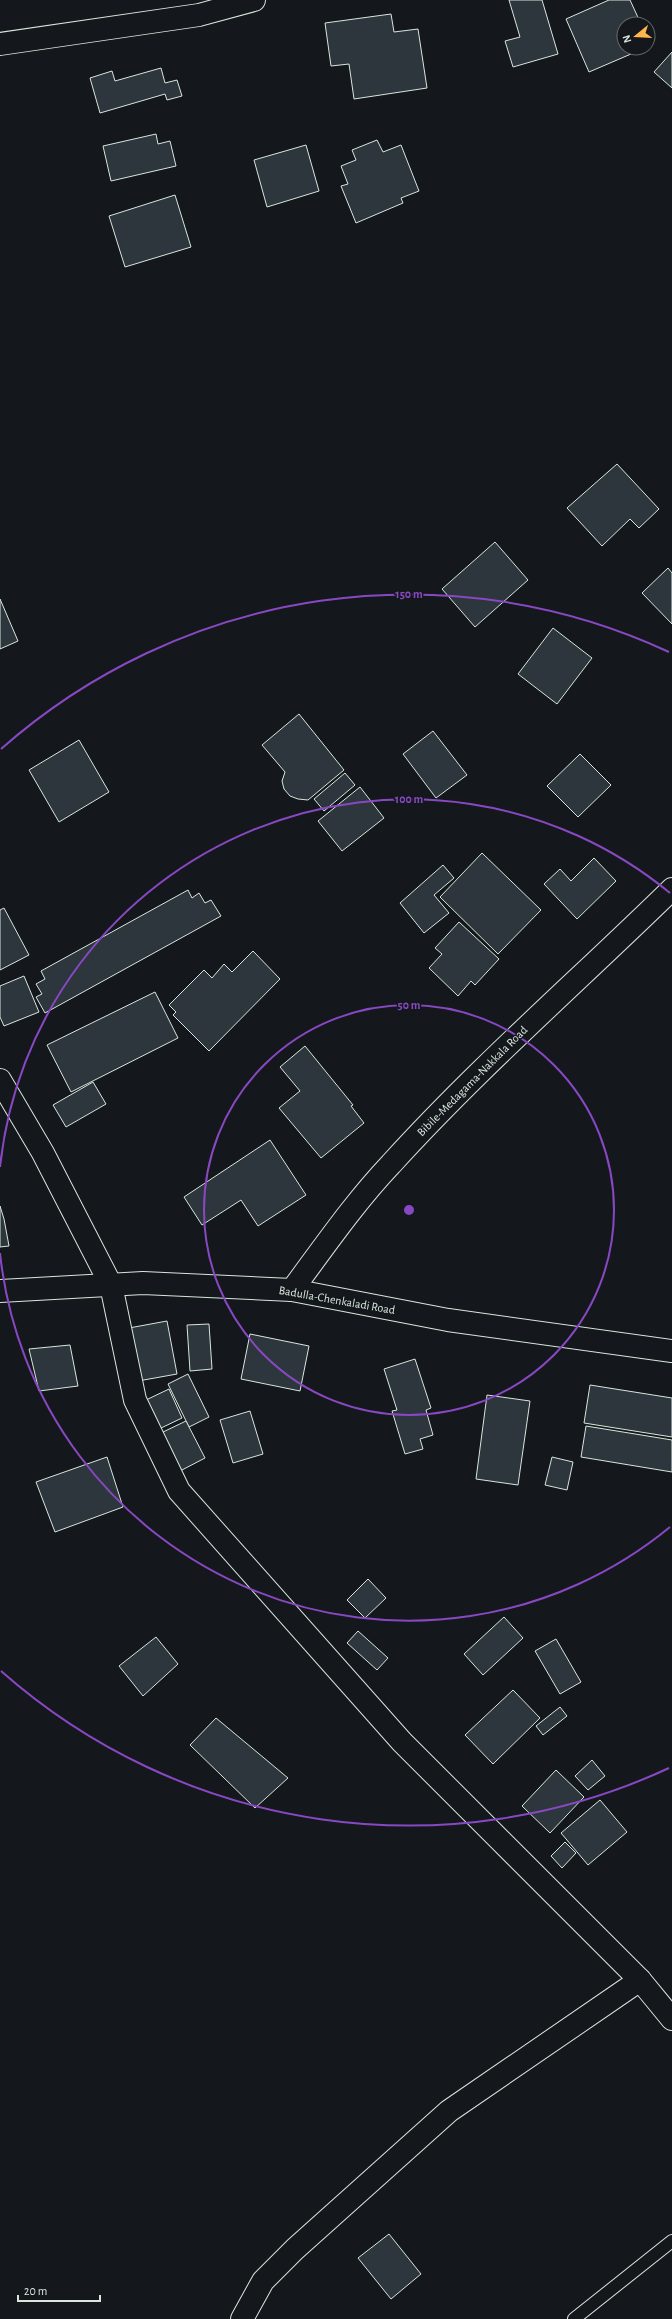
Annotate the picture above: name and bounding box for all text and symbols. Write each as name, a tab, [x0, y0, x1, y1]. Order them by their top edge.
north arrow	[616, 16, 656, 56]
text: N	[621, 34, 633, 44]
text: 150 m	[395, 588, 423, 600]
text: 100 m	[395, 793, 423, 805]
text: 50 m	[398, 999, 421, 1011]
street label: Bibile-Medagama-Nakkala Road	[415, 1024, 529, 1138]
centre of rings	[402, 1203, 416, 1217]
street label: Badulla-Chenkaladi Road	[278, 1284, 396, 1316]
scale bar	[18, 2277, 100, 2303]
text: 20 m	[24, 2285, 47, 2297]

